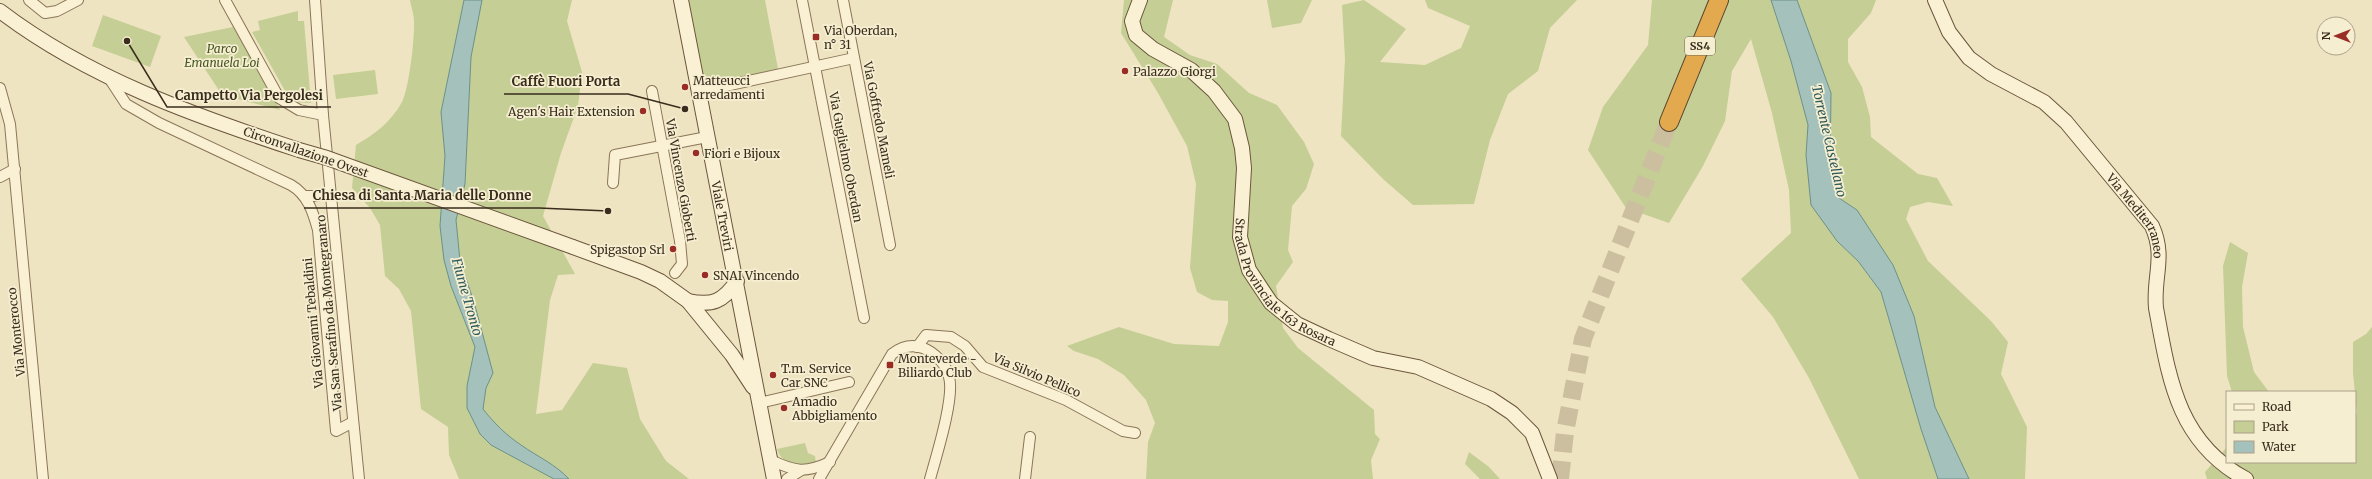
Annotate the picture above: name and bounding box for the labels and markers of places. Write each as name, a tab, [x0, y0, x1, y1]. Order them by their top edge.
place label: Via Oberdan, n° 31	[823, 23, 897, 52]
marker: Via Oberdan, n° 31	[811, 32, 821, 42]
place label: Palazzo Giorgi	[1133, 64, 1216, 79]
marker: Palazzo Giorgi	[1120, 66, 1130, 76]
callout: Caffè Fuori Porta	[504, 69, 628, 94]
place label: Matteucci arredamenti	[693, 73, 765, 102]
callout: Campetto Via Pergolesi	[167, 82, 331, 107]
marker: Matteucci arredamenti	[680, 82, 690, 92]
place label: Agen's Hair Extension	[507, 104, 635, 119]
marker: Agen's Hair Extension	[638, 106, 648, 116]
place label: Fiori e Bijoux	[704, 146, 781, 161]
marker: Fiori e Bijoux	[691, 148, 701, 158]
callout: Chiesa di Santa Maria delle Donne	[304, 183, 539, 208]
place label: Spigastop Srl	[590, 242, 665, 257]
marker: Spigastop Srl	[668, 244, 678, 254]
place label: SNAI Vincendo	[713, 268, 799, 283]
marker: SNAI Vincendo	[700, 270, 710, 280]
place label: Monteverde - Biliardo Club	[898, 351, 977, 380]
marker: Monteverde - Biliardo Club	[885, 360, 895, 370]
place label: T.m. Service Car SNC	[781, 361, 851, 390]
marker: T.m. Service Car SNC	[768, 370, 778, 380]
place label: Amadio Abbigliamento	[791, 394, 877, 423]
marker: Amadio Abbigliamento	[779, 403, 789, 413]

